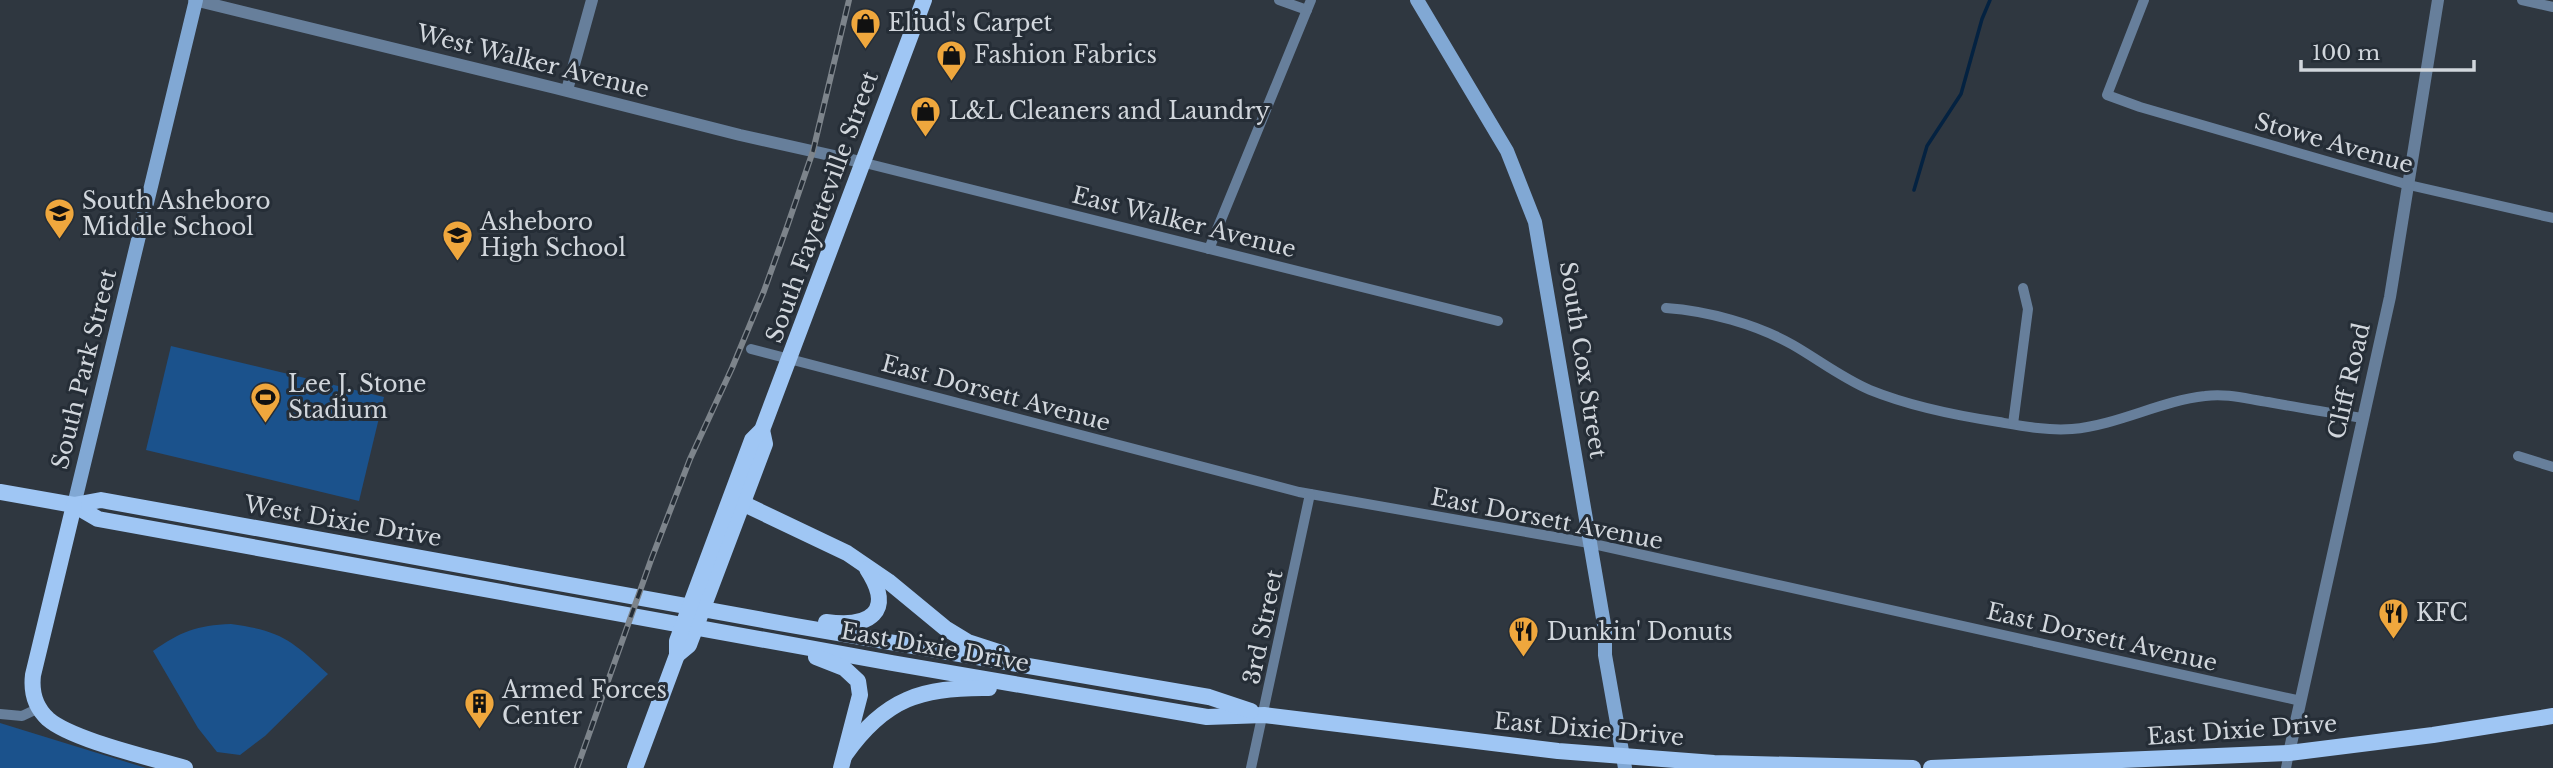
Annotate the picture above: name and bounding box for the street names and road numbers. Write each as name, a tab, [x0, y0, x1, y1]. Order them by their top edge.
street label: West Walker Avenue	[413, 18, 652, 103]
street label: South Fayetteville Street	[760, 67, 884, 346]
street label: Stowe Avenue	[2251, 107, 2417, 179]
street label: East Walker Avenue	[1069, 181, 1299, 263]
street label: South Cox Street	[1554, 260, 1612, 461]
street label: South Park Street	[46, 266, 122, 472]
street label: Cliff Road	[2322, 320, 2376, 442]
street label: East Dorsett Avenue	[878, 349, 1114, 437]
street label: East Dorsett Avenue	[1429, 483, 1665, 555]
street label: West Dixie Drive	[241, 490, 444, 552]
street label: 3rd Street	[1237, 567, 1289, 687]
street label: East Dorsett Avenue	[1984, 597, 2220, 677]
street label: East Dixie Drive	[839, 617, 1031, 677]
street label: East Dixie Drive	[1493, 707, 1685, 751]
street label: East Dixie Drive	[2146, 709, 2338, 751]

